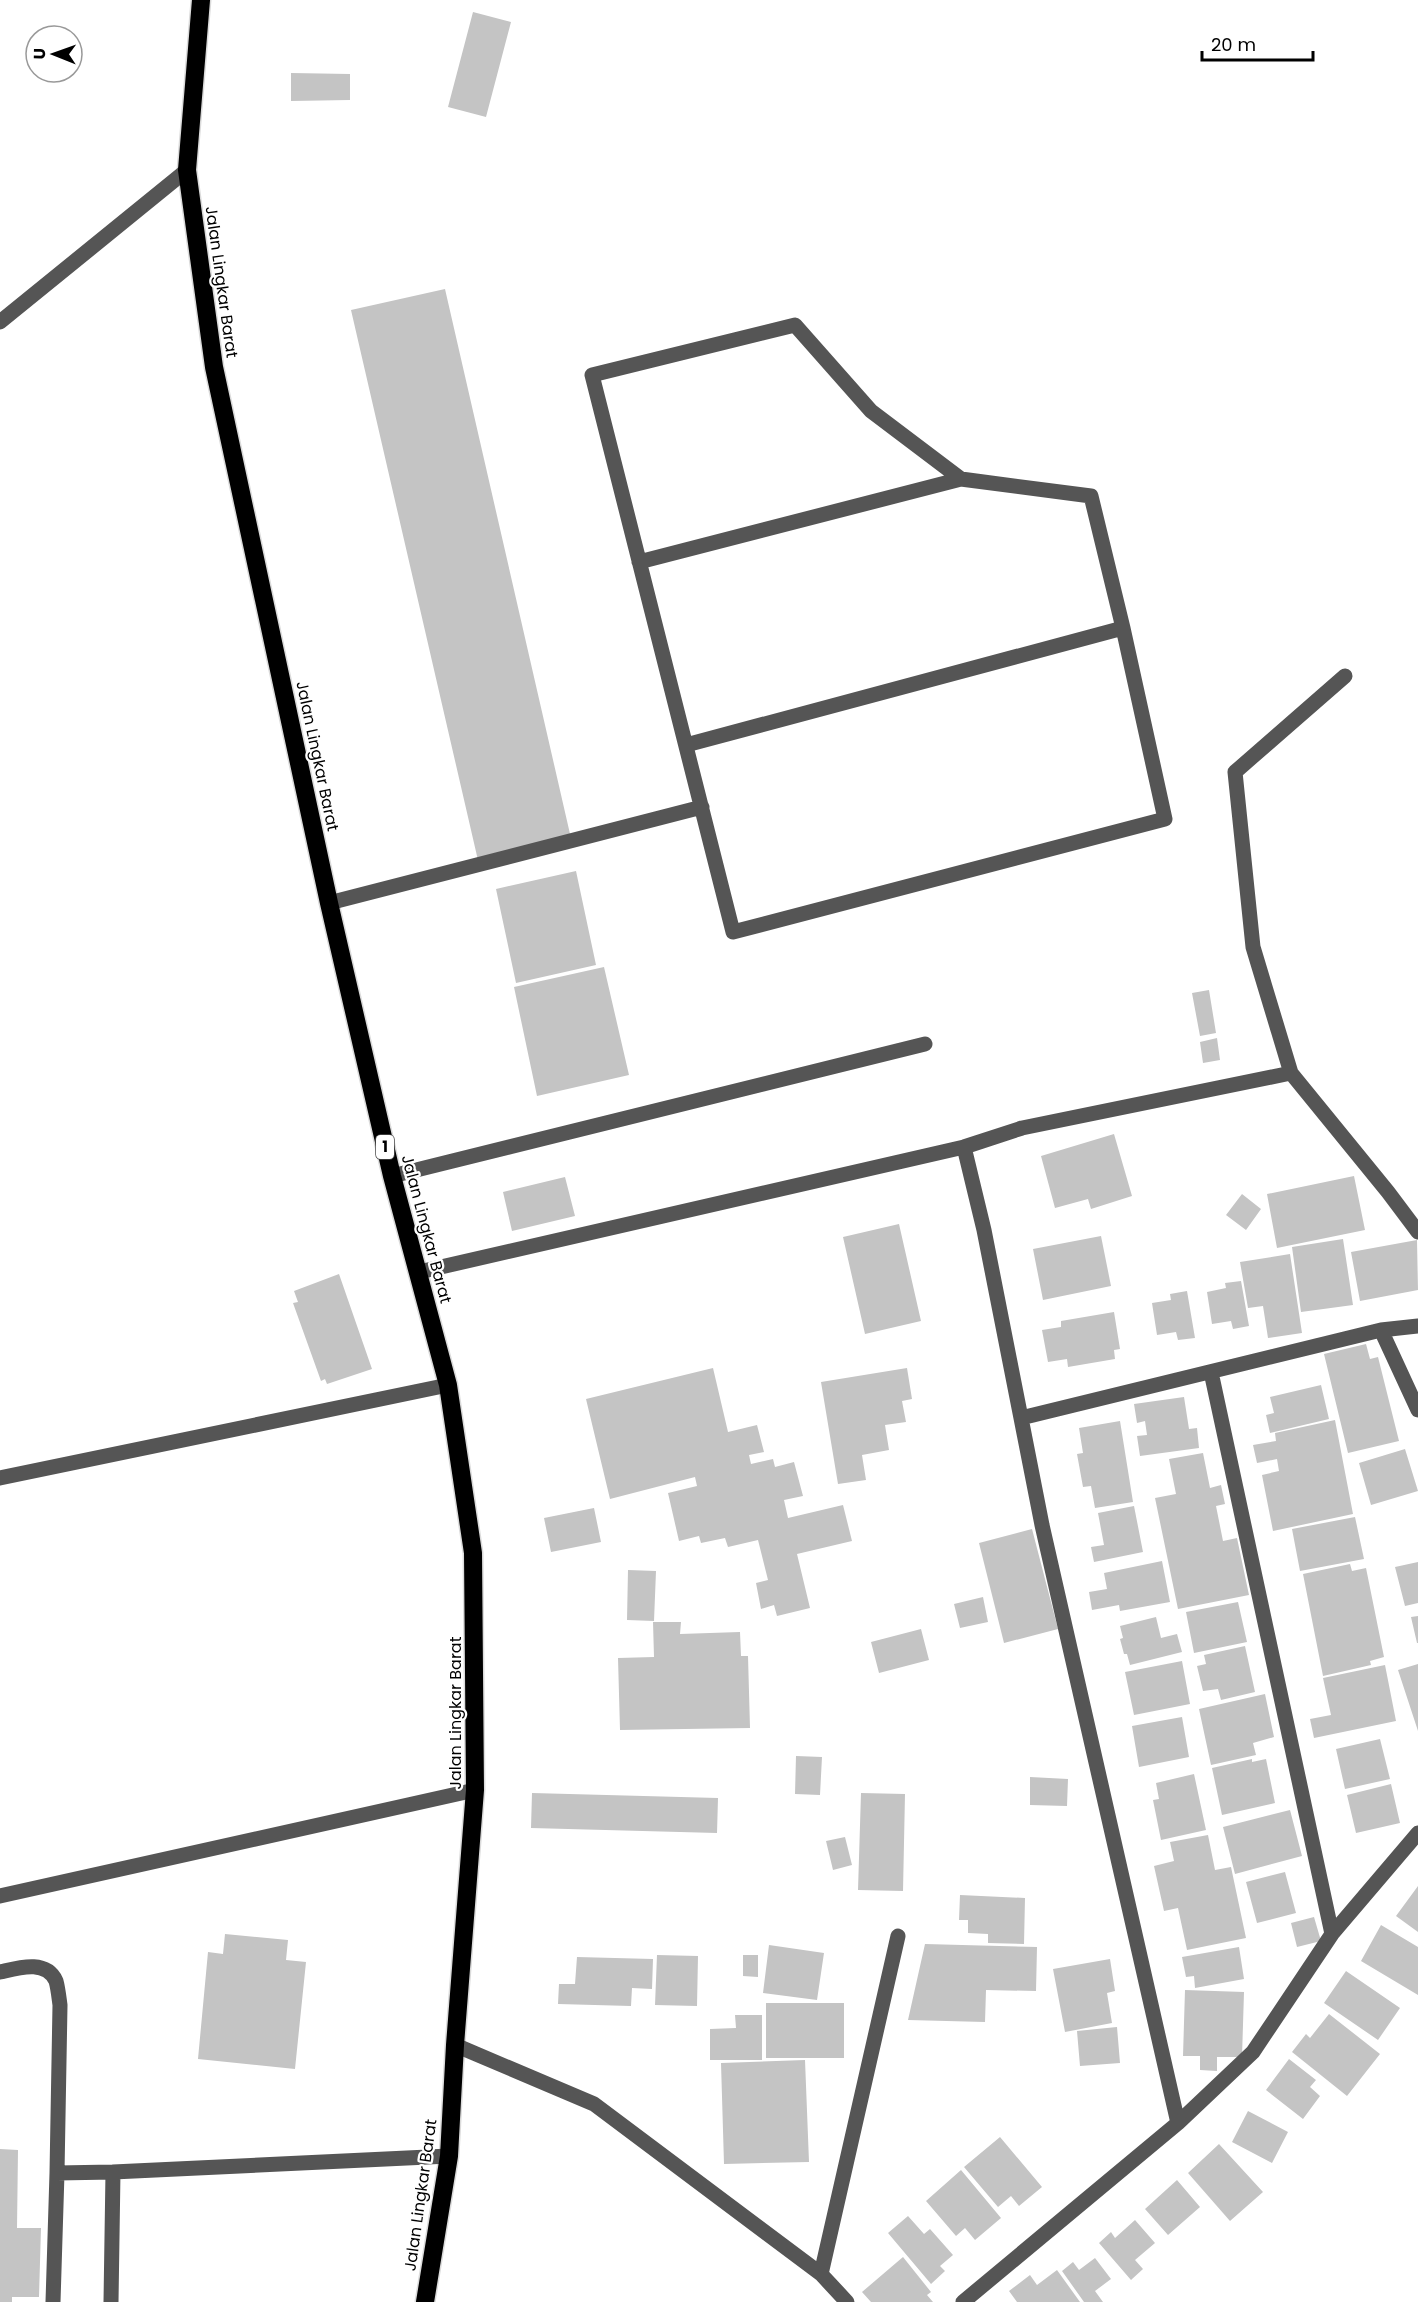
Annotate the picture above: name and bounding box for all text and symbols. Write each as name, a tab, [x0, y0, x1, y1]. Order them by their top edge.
north arrow	[24, 24, 84, 84]
scale bar	[1202, 24, 1313, 62]
text: 20 m	[1211, 32, 1256, 57]
text: U	[28, 48, 51, 60]
street label: Jalan Lingkar Barat	[199, 205, 244, 360]
street label: Jalan Lingkar Barat	[290, 679, 345, 833]
road number: 1	[376, 1135, 394, 1159]
street label: Jalan Lingkar Barat	[396, 1152, 457, 1306]
street label: Jalan Lingkar Barat	[444, 1636, 467, 1790]
street label: Jalan Lingkar Barat	[398, 2118, 443, 2272]

